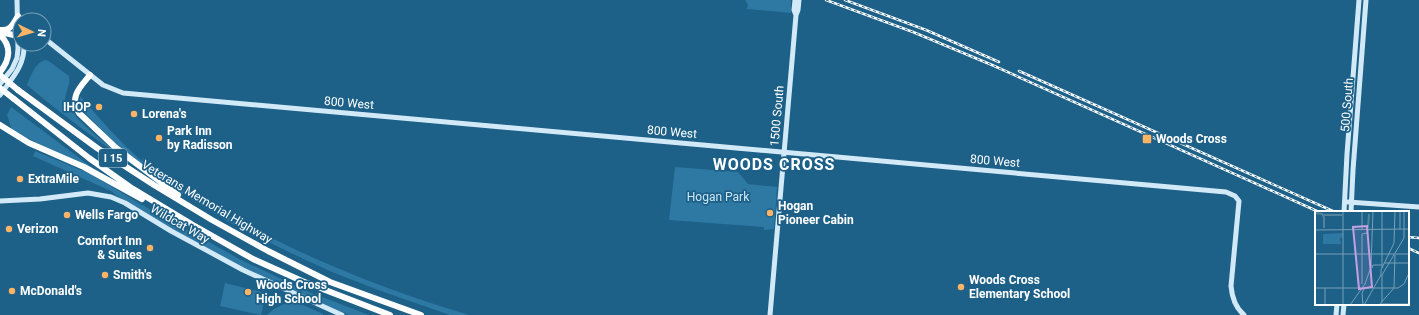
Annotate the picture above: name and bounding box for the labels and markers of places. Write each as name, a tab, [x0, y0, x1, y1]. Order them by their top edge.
place label: IHOP	[63, 100, 91, 114]
marker: IHOP	[94, 102, 104, 112]
place label: Lorena's	[142, 107, 187, 121]
marker: Lorena's	[129, 109, 139, 119]
place label: Park Inn by Radisson	[167, 124, 233, 152]
place label: Woods Cross	[1156, 132, 1227, 146]
marker: Park Inn by Radisson	[154, 133, 164, 143]
marker: Woods Cross	[1141, 133, 1153, 145]
place label: ExtraMile	[28, 172, 79, 186]
marker: ExtraMile	[15, 174, 25, 184]
place label: Hogan Pioneer Cabin	[778, 199, 854, 227]
place label: Wells Fargo	[75, 208, 138, 222]
marker: Hogan Pioneer Cabin	[765, 208, 775, 218]
marker: Wells Fargo	[62, 210, 72, 220]
place label: Verizon	[17, 222, 58, 236]
marker: Verizon	[4, 224, 14, 234]
place label: Comfort Inn & Suites	[77, 234, 142, 262]
marker: Comfort Inn & Suites	[145, 243, 155, 253]
place label: Smith's	[113, 268, 152, 282]
marker: Smith's	[100, 270, 110, 280]
place label: Woods Cross Elementary School	[969, 273, 1070, 301]
place label: Woods Cross High School	[256, 278, 327, 306]
marker: Woods Cross Elementary School	[956, 282, 966, 292]
place label: McDonald's	[20, 284, 82, 298]
marker: McDonald's	[7, 286, 17, 296]
marker: Woods Cross High School	[243, 287, 253, 297]

